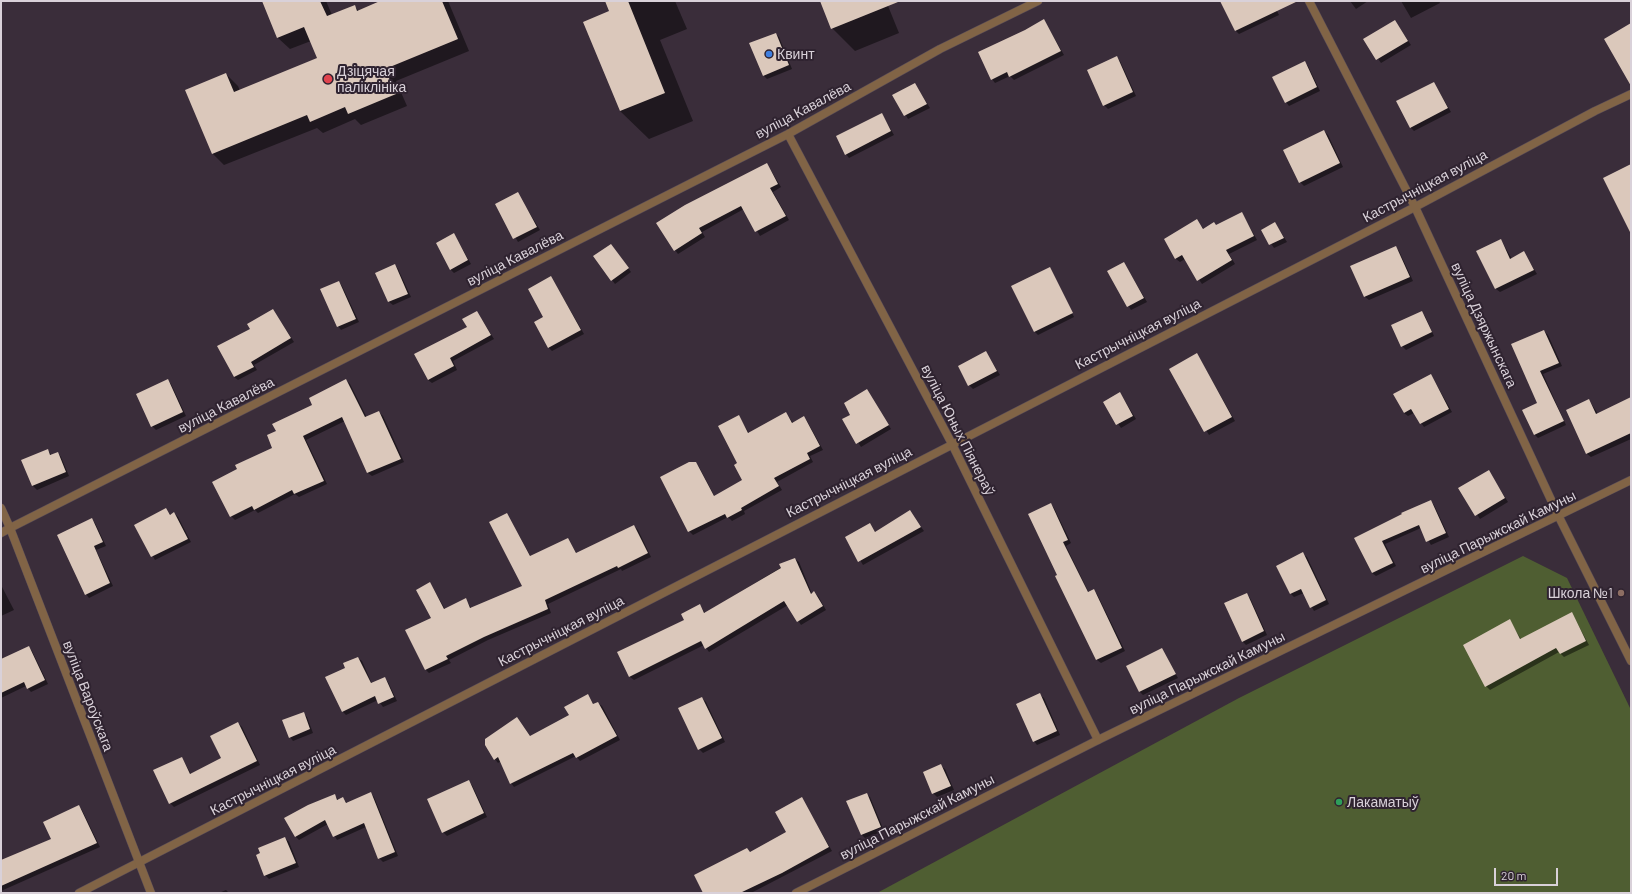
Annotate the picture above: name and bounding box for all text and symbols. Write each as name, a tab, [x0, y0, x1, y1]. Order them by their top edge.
place label: Квинт	[777, 46, 815, 62]
marker: Квинт	[764, 49, 774, 59]
place label: Дзіцячая паліклініка	[337, 63, 406, 96]
marker: Дзіцячая паліклініка	[322, 73, 334, 85]
street label: вуліца Кавалёва	[752, 78, 854, 142]
street label: Кастрычніцкая вуліца	[1360, 146, 1490, 226]
street label: вуліца Кавалёва	[464, 227, 566, 289]
street label: вуліца Дзяржынскага	[1448, 260, 1520, 390]
street label: Кастрычніцкая вуліца	[1072, 295, 1204, 373]
street label: вуліца Юных Піянераў	[918, 362, 998, 498]
street label: вуліца Кавалёва	[175, 374, 277, 436]
street label: Кастрычніцкая вуліца	[783, 443, 915, 521]
street label: вуліца Парыжскай Камуны	[1417, 487, 1579, 577]
place label: Школа №1	[1548, 585, 1613, 601]
marker: Школа №1	[1616, 588, 1626, 598]
street label: Кастрычніцкая вуліца	[495, 592, 627, 670]
street label: вуліца Парыжскай Камуны	[1126, 628, 1288, 718]
street label: вуліца Вароўскага	[59, 638, 117, 754]
street label: Кастрычніцкая вуліца	[207, 741, 339, 819]
street label: вуліца Парыжскай Камуны	[837, 771, 997, 863]
place label: Лакаматыў	[1347, 794, 1419, 810]
marker: Лакаматыў	[1334, 797, 1344, 807]
scale bar	[1496, 860, 1560, 886]
text: 20 m	[1501, 868, 1527, 882]

